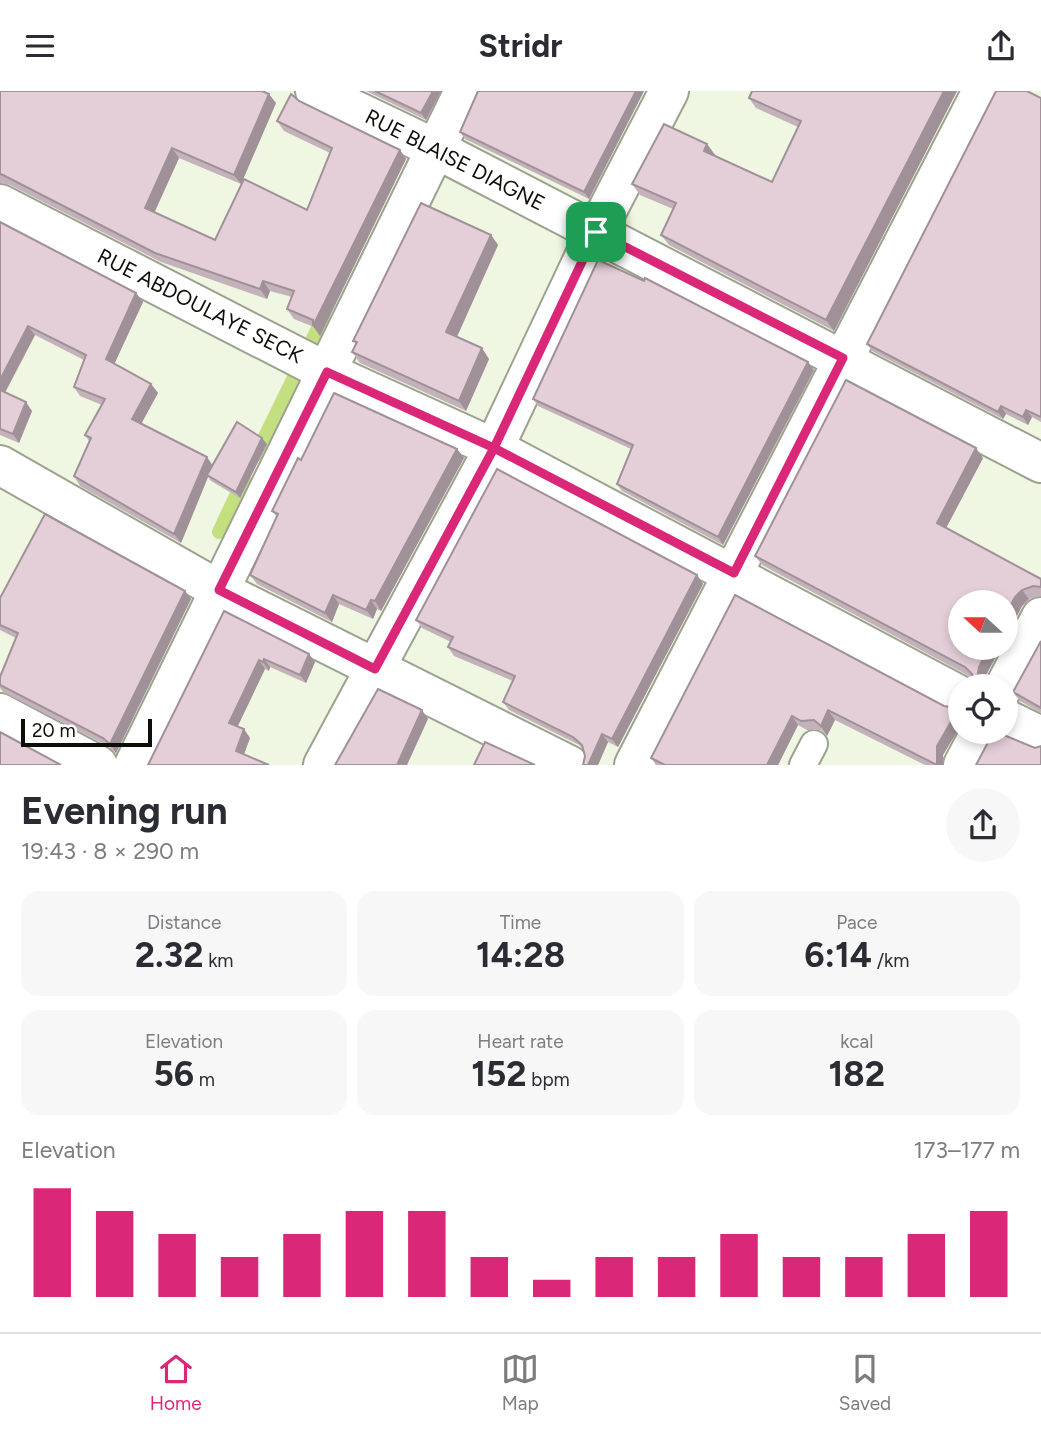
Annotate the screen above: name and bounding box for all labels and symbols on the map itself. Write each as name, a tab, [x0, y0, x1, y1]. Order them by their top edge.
street label: RUE BLAISE DIAGNE	[361, 103, 549, 216]
pin	[566, 202, 626, 262]
street label: RUE ABDOULAYE SECK	[94, 243, 307, 368]
north arrow	[948, 590, 1018, 660]
scale bar	[21, 716, 152, 748]

